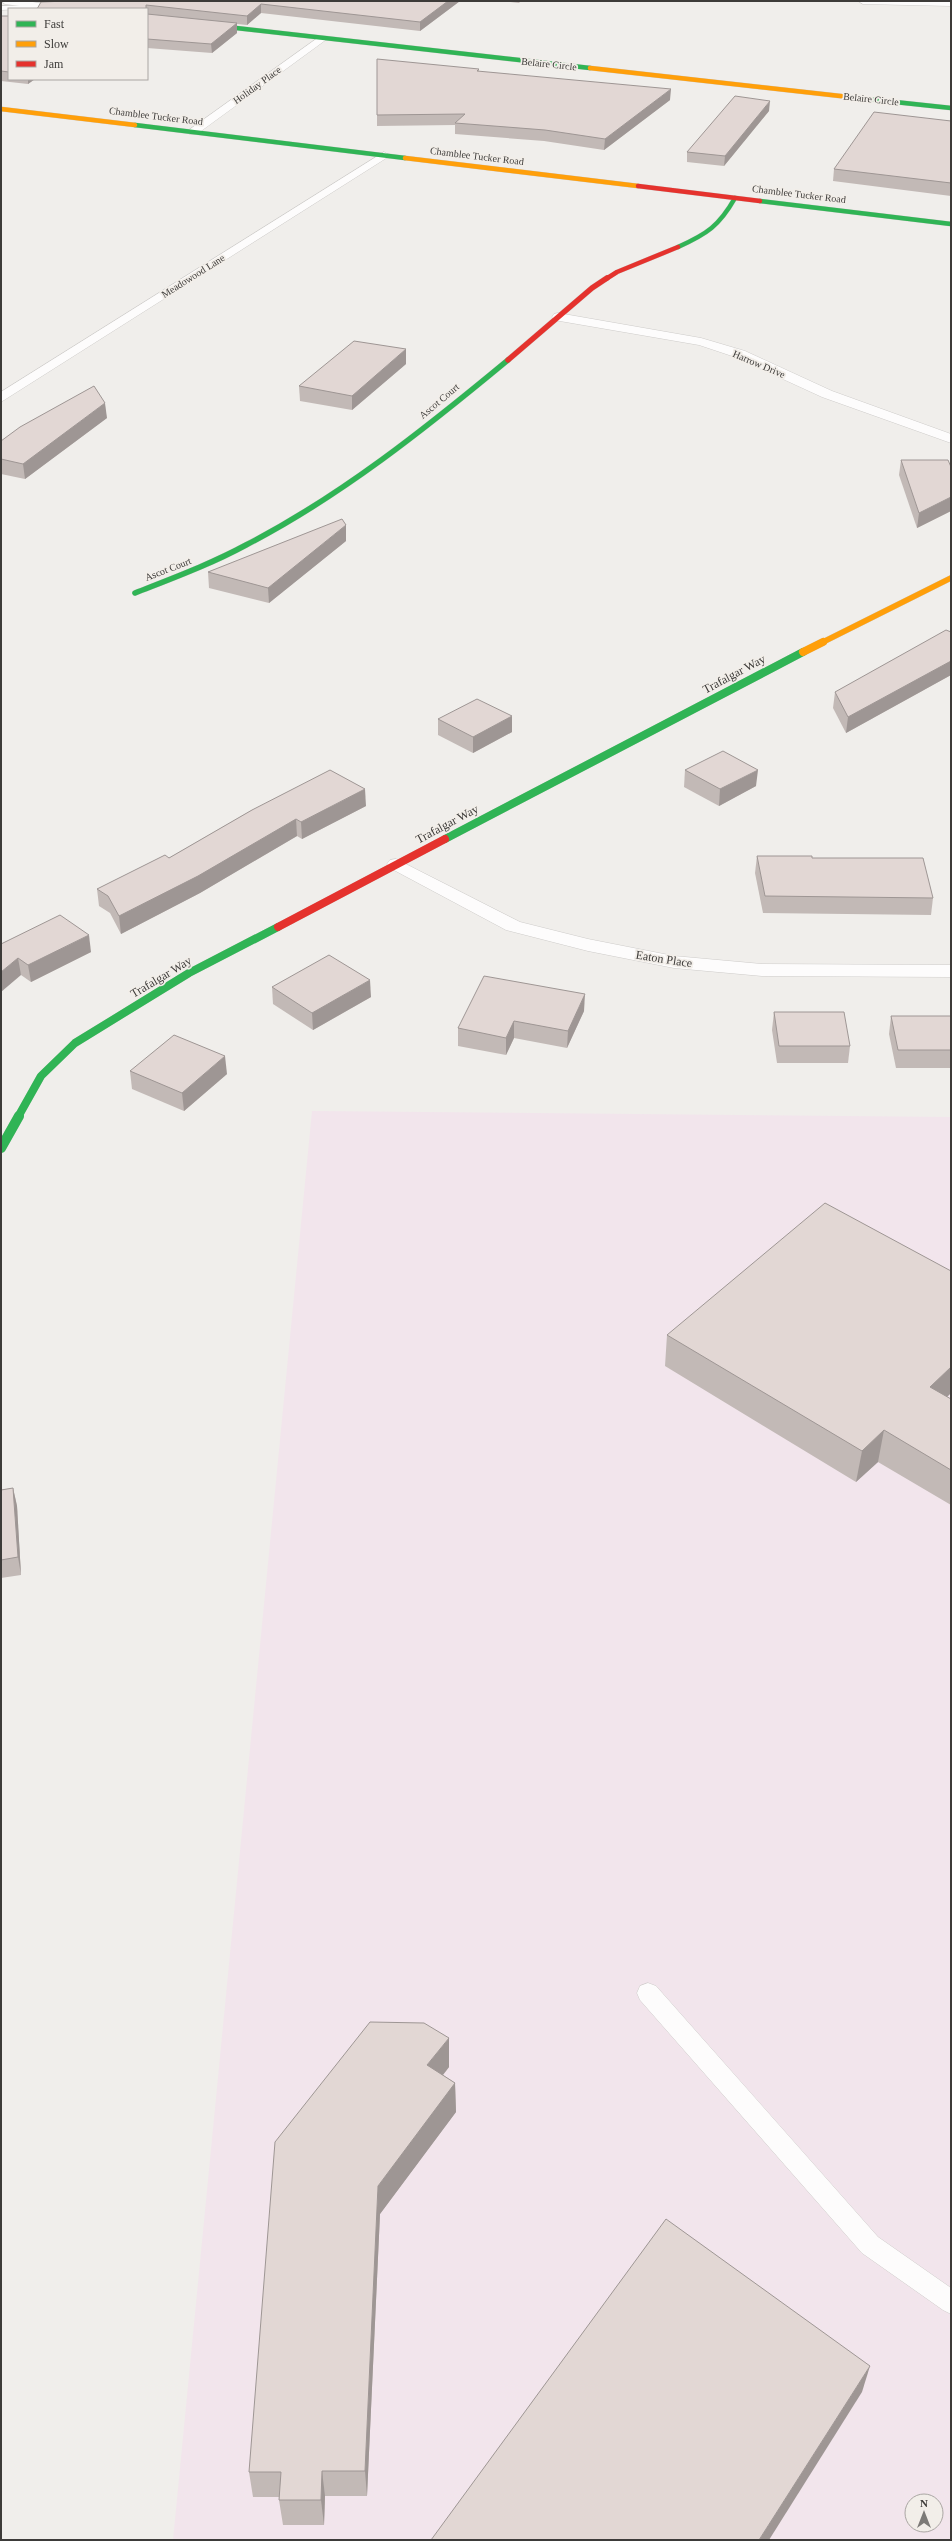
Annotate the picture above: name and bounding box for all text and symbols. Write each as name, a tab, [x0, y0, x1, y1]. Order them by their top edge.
legend	[8, 8, 148, 80]
text: Fast	[44, 17, 65, 31]
text: Slow	[44, 37, 69, 51]
street label: Belaire Circle	[521, 56, 578, 72]
text: Jam	[44, 57, 64, 71]
street label: Holiday Place	[231, 64, 283, 106]
street label: Belaire Circle	[843, 91, 900, 107]
street label: Chamblee Tucker Road	[108, 105, 204, 127]
street label: Chamblee Tucker Road	[429, 145, 525, 167]
street label: Chamblee Tucker Road	[751, 183, 847, 205]
street label: Meadowood Lane	[159, 252, 227, 300]
street label: Harrow Drive	[731, 348, 787, 380]
street label: Ascot Court	[417, 381, 461, 421]
street label: Ascot Court	[143, 555, 193, 583]
street label: Trafalgar Way	[700, 652, 768, 696]
street label: Trafalgar Way	[413, 802, 481, 846]
street label: Eaton Place	[635, 948, 693, 970]
street label: Trafalgar Way	[128, 953, 194, 1001]
north arrow	[904, 2493, 944, 2533]
text: N	[920, 2497, 928, 2509]

